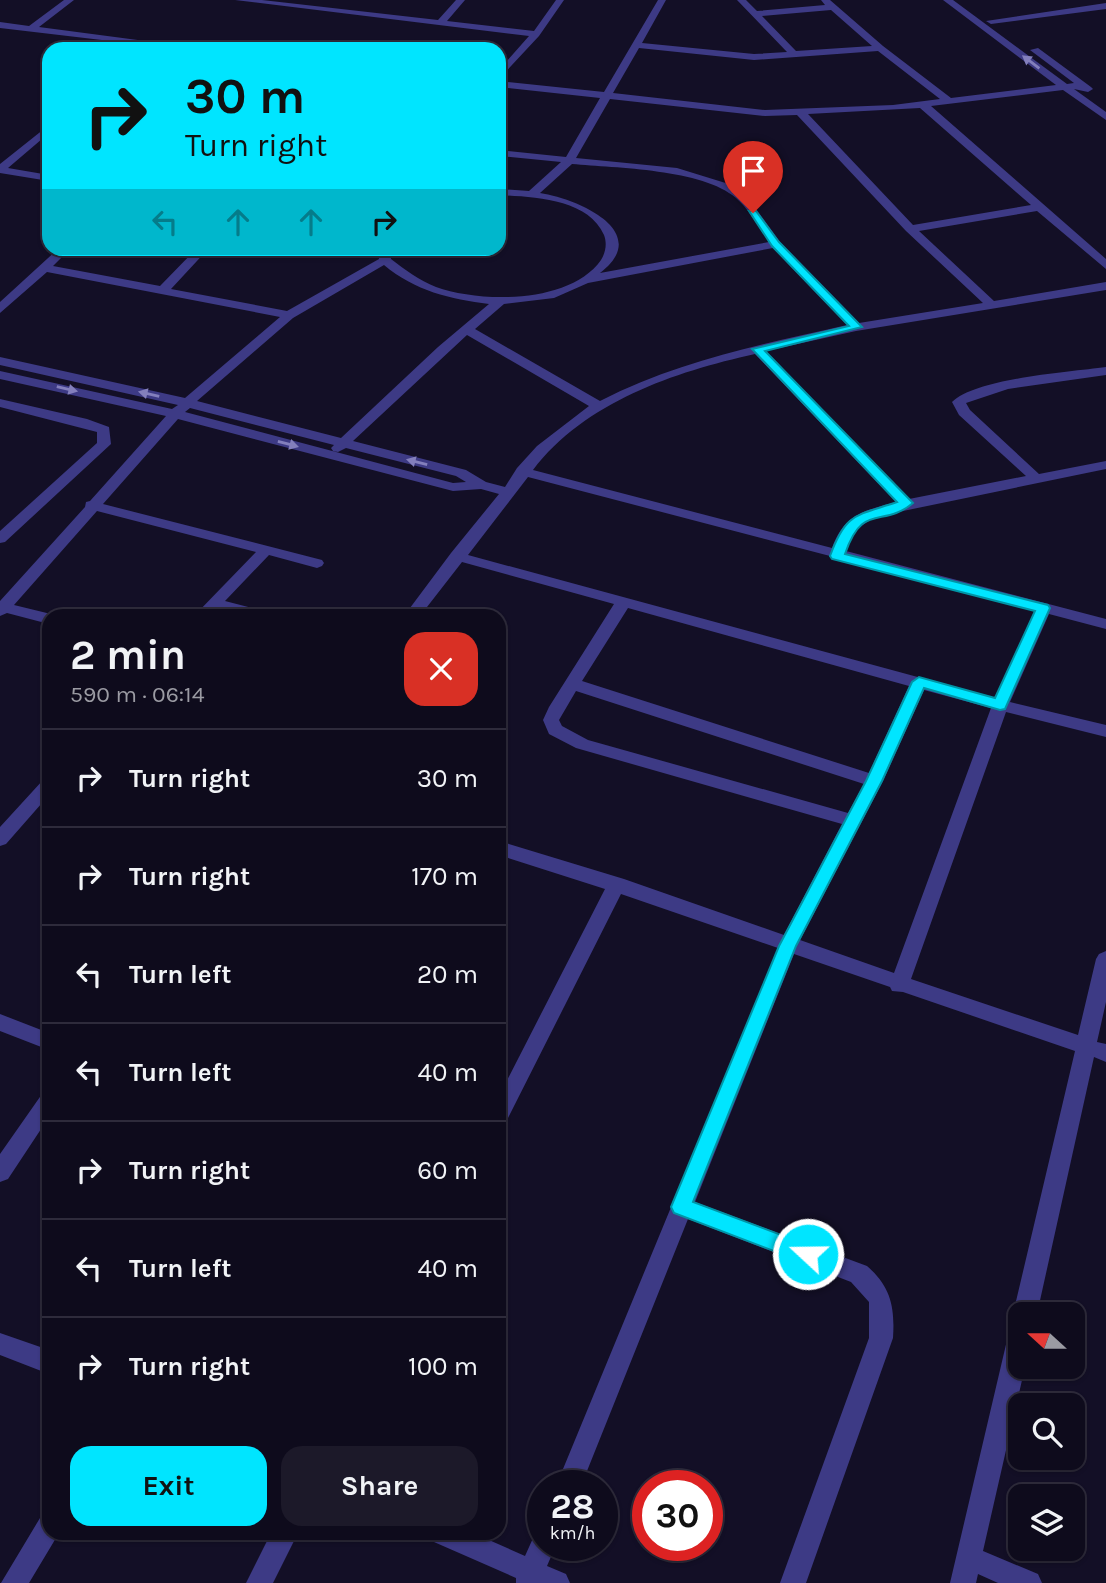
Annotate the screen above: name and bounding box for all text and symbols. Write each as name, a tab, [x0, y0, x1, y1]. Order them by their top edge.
one-way arrow	[1022, 55, 1041, 69]
text: 30 m	[185, 68, 305, 125]
icon: right	[70, 70, 161, 161]
text: Turn right	[185, 127, 327, 164]
pin	[723, 141, 783, 213]
icon: arrive	[734, 152, 772, 190]
icon: left	[146, 203, 184, 241]
icon: ahead	[219, 203, 257, 241]
icon: ahead	[292, 203, 330, 241]
icon: right	[365, 203, 403, 241]
one-way arrow	[56, 384, 78, 395]
one-way arrow	[138, 389, 160, 400]
one-way arrow	[277, 439, 298, 449]
one-way arrow	[406, 456, 428, 467]
text: 2 min	[70, 630, 186, 680]
button: close	[404, 632, 478, 706]
text: 590 m · 06:14	[70, 681, 205, 708]
icon: right	[70, 759, 108, 797]
text: Turn right	[129, 763, 250, 794]
text: 30 m	[417, 763, 478, 794]
icon: right	[70, 857, 108, 895]
text: Turn right	[129, 861, 250, 892]
text: 170 m	[411, 861, 478, 892]
icon: left	[70, 955, 108, 993]
text: Turn left	[129, 959, 231, 990]
text: 20 m	[417, 959, 478, 990]
icon: left	[70, 1053, 108, 1091]
text: Turn left	[129, 1057, 231, 1088]
text: 40 m	[418, 1057, 478, 1088]
icon: right	[70, 1151, 108, 1189]
text: Turn right	[129, 1155, 250, 1186]
text: 60 m	[417, 1155, 478, 1186]
position arrow	[771, 1217, 845, 1291]
icon: left	[70, 1249, 108, 1287]
text: Turn left	[129, 1253, 231, 1284]
text: 40 m	[418, 1253, 478, 1284]
north arrow	[1008, 1302, 1085, 1379]
map controls	[1008, 1302, 1085, 1561]
icon: right	[70, 1347, 108, 1385]
text: Turn right	[129, 1351, 250, 1382]
text: 100 m	[408, 1351, 478, 1382]
button: search	[1008, 1393, 1085, 1470]
button: Exit	[70, 1446, 267, 1526]
button: Share	[281, 1446, 478, 1526]
speed limit sign: 30	[632, 1470, 723, 1561]
button: layers	[1008, 1484, 1085, 1561]
text: 28	[551, 1486, 594, 1527]
text: km/h	[550, 1522, 595, 1544]

